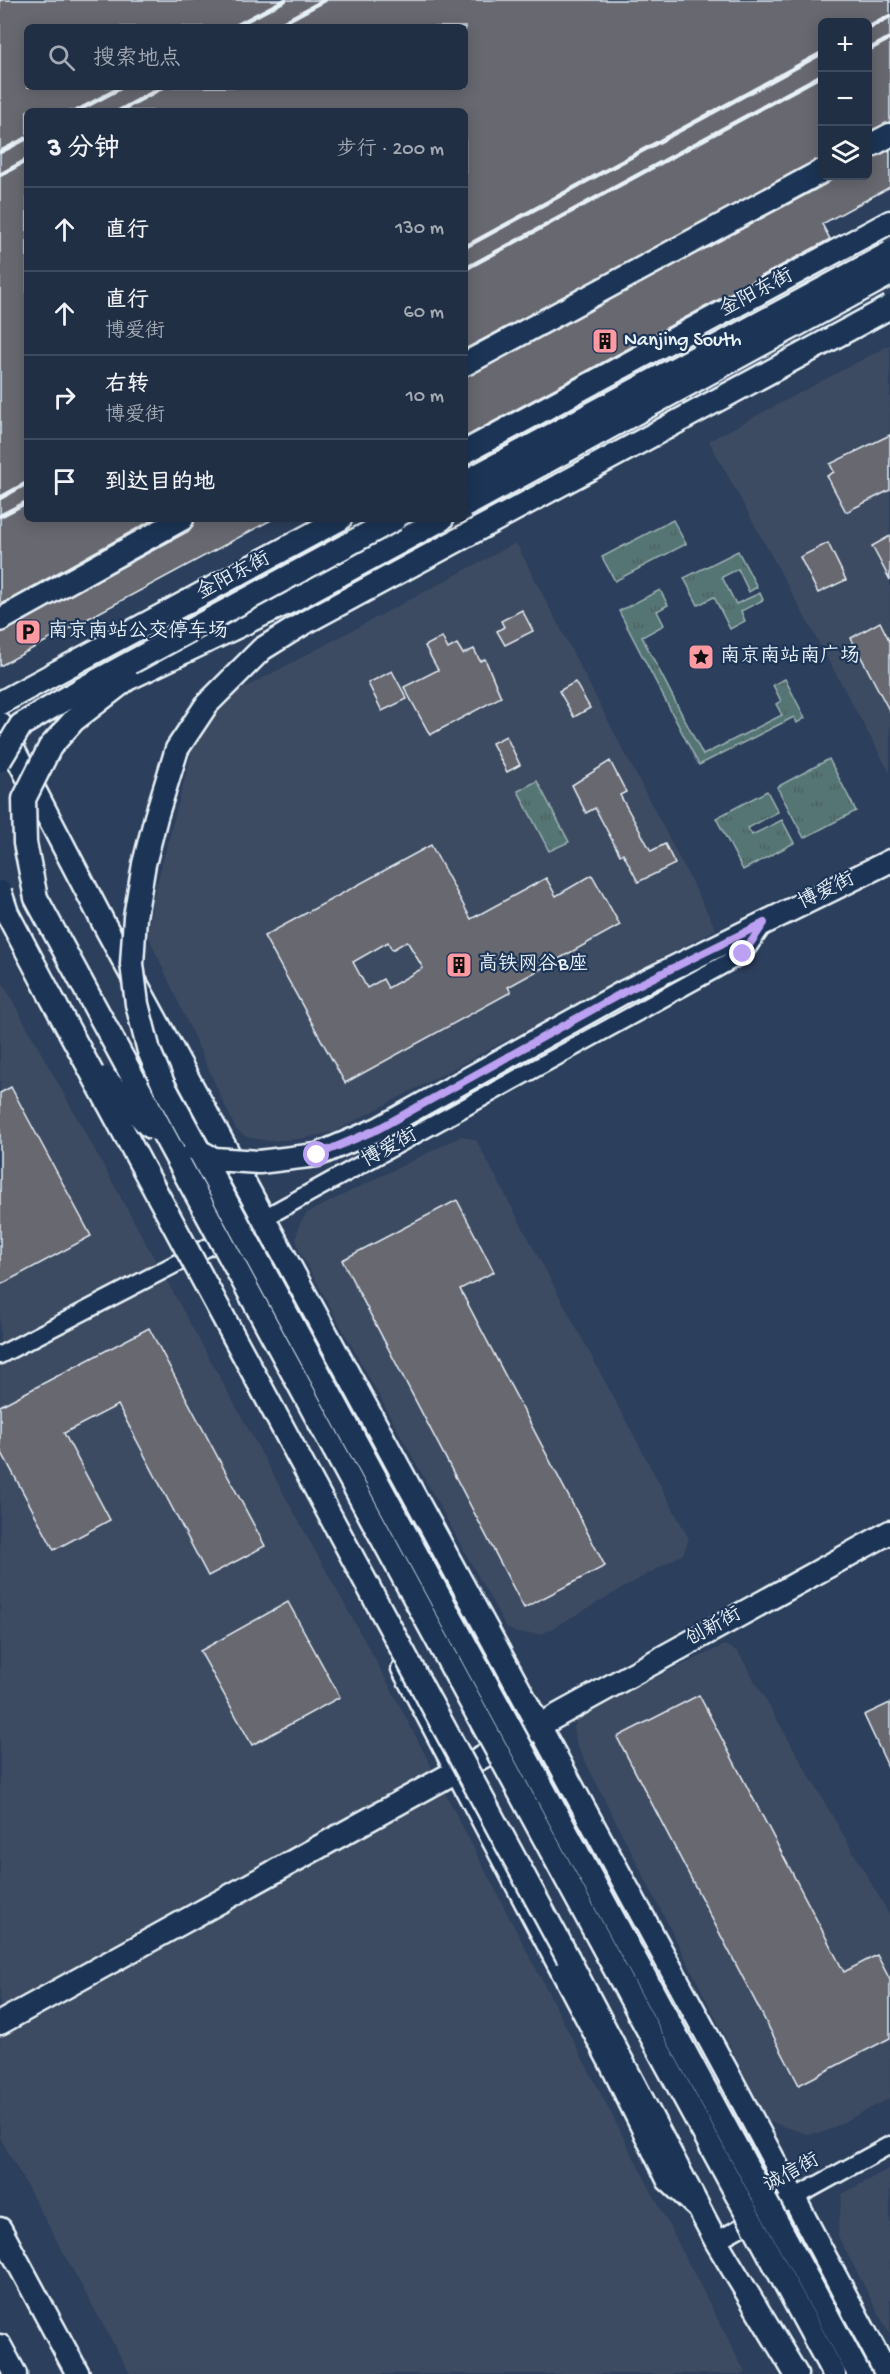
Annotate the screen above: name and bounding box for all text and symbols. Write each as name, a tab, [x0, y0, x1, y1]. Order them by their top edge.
map controls	[818, 18, 872, 180]
button: +	[818, 18, 872, 72]
search box	[24, 24, 468, 90]
icon: search	[45, 41, 78, 74]
text: 搜索地点	[93, 47, 181, 73]
button: −	[818, 72, 872, 126]
button: layers	[818, 126, 872, 180]
text: 3 分钟	[48, 135, 120, 166]
text: 步行 · 200 m	[337, 139, 444, 162]
icon: ahead	[48, 213, 81, 246]
text: 130 m	[395, 218, 444, 241]
text: 直行	[105, 219, 149, 245]
street label: 金阳东街	[715, 263, 798, 323]
text: 直行	[105, 289, 149, 315]
icon: ahead	[48, 297, 81, 330]
text: 60 m	[404, 302, 444, 325]
text: 博爱街	[105, 321, 165, 344]
building icon: Nanjing South	[590, 326, 620, 356]
place label: Nanjing South	[624, 330, 742, 353]
text: 右转	[105, 373, 149, 399]
icon: right	[48, 381, 81, 414]
text: 10 m	[406, 386, 444, 409]
text: 博爱街	[105, 405, 165, 428]
icon: arrive	[48, 465, 81, 498]
text: 到达目的地	[105, 471, 215, 497]
street label: 金阳东街	[192, 546, 275, 606]
parking icon: 南京南站公交停车场	[13, 617, 43, 647]
place label: 南京南站公交停车场	[48, 619, 228, 644]
place icon: 南京南站南广场	[686, 642, 716, 672]
place label: 南京南站南广场	[720, 644, 860, 669]
street label: 博爱街	[794, 867, 859, 915]
route end	[729, 940, 755, 966]
building icon: 高铁网谷B座	[444, 950, 474, 980]
place label: 高铁网谷B座	[478, 952, 588, 977]
street label: 博爱街	[357, 1123, 422, 1174]
route start	[303, 1141, 329, 1167]
street label: 创新街	[681, 1602, 746, 1653]
street label: 诚信街	[759, 2148, 824, 2199]

